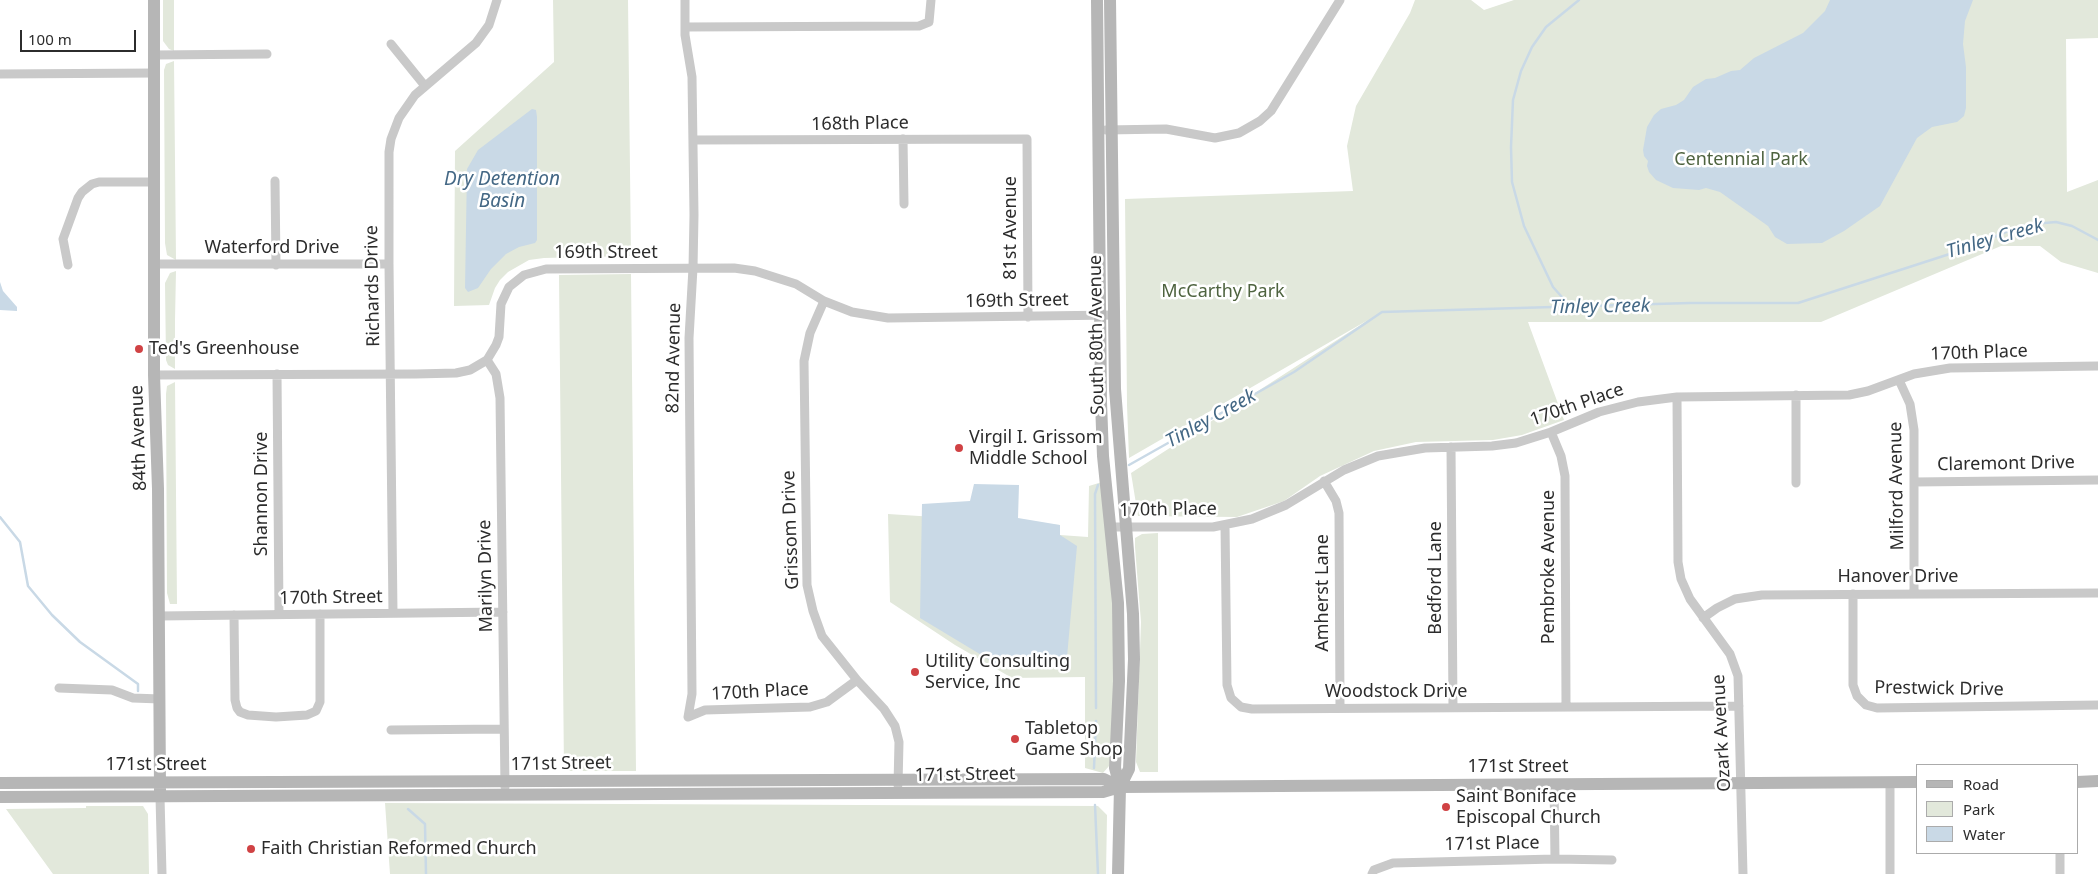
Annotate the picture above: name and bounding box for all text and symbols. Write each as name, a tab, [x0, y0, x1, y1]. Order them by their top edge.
scale bar	[22, 20, 139, 52]
text: 100 m	[28, 29, 72, 49]
street label: 168th Place	[811, 112, 909, 136]
park label: Centennial Park	[1674, 149, 1808, 171]
water label: Dry Detention Basin	[444, 169, 560, 213]
street label: 81st Avenue	[1000, 176, 1022, 280]
water label: Tinley Creek	[1944, 214, 2046, 264]
street label: Richards Drive	[361, 225, 385, 347]
street label: Waterford Drive	[205, 237, 339, 259]
street label: 169th Street	[554, 242, 658, 264]
street label: South 80th Avenue	[1085, 255, 1109, 415]
park label: McCarthy Park	[1161, 281, 1285, 303]
street label: 169th Street	[965, 289, 1069, 313]
water label: Tinley Creek	[1550, 295, 1650, 319]
street label: 82nd Avenue	[662, 302, 686, 414]
place label: Ted's Greenhouse	[149, 338, 299, 360]
street label: 170th Place	[1930, 341, 2028, 365]
marker: Ted's Greenhouse	[133, 343, 145, 355]
street label: 170th Place	[1527, 379, 1627, 431]
street label: 84th Avenue	[126, 385, 152, 491]
water label: Tinley Creek	[1162, 385, 1260, 453]
street label: Milford Avenue	[1885, 421, 1909, 551]
place label: Virgil I. Grissom Middle School	[969, 427, 1102, 469]
street label: Shannon Drive	[251, 432, 273, 556]
marker: Virgil I. Grissom Middle School	[953, 442, 965, 454]
street label: Claremont Drive	[1937, 452, 2075, 476]
street label: Grissom Drive	[778, 470, 804, 590]
street label: Pembroke Avenue	[1538, 490, 1560, 644]
street label: 170th Place	[1119, 498, 1217, 522]
street label: Marilyn Drive	[474, 519, 498, 633]
street label: Bedford Lane	[1425, 521, 1447, 635]
street label: Amherst Lane	[1312, 534, 1334, 652]
street label: Hanover Drive	[1837, 566, 1959, 588]
street label: 170th Street	[279, 586, 383, 610]
place label: Utility Consulting Service, Inc	[925, 651, 1070, 694]
marker: Utility Consulting Service, Inc	[909, 666, 921, 678]
street label: Ozark Avenue	[1708, 674, 1736, 792]
street label: Prestwick Drive	[1874, 677, 2004, 701]
street label: 170th Place	[711, 679, 809, 705]
street label: Woodstock Drive	[1325, 681, 1467, 703]
place label: Tabletop Game Shop	[1025, 718, 1123, 761]
marker: Tabletop Game Shop	[1009, 733, 1021, 745]
street label: 171st Street	[510, 752, 612, 776]
street label: 171st Street	[106, 754, 206, 776]
street label: 171st Street	[1468, 756, 1568, 778]
street label: 171st Street	[914, 763, 1016, 787]
legend	[1916, 764, 2078, 854]
text: Road	[1963, 774, 1999, 794]
place label: Saint Boniface Episcopal Church	[1456, 786, 1601, 829]
text: Park	[1963, 799, 1995, 819]
marker: Saint Boniface Episcopal Church	[1440, 801, 1452, 813]
text: Water	[1963, 824, 2005, 844]
street label: 171st Place	[1444, 832, 1540, 856]
place label: Faith Christian Reformed Church	[261, 838, 537, 860]
marker: Faith Christian Reformed Church	[245, 843, 257, 855]

